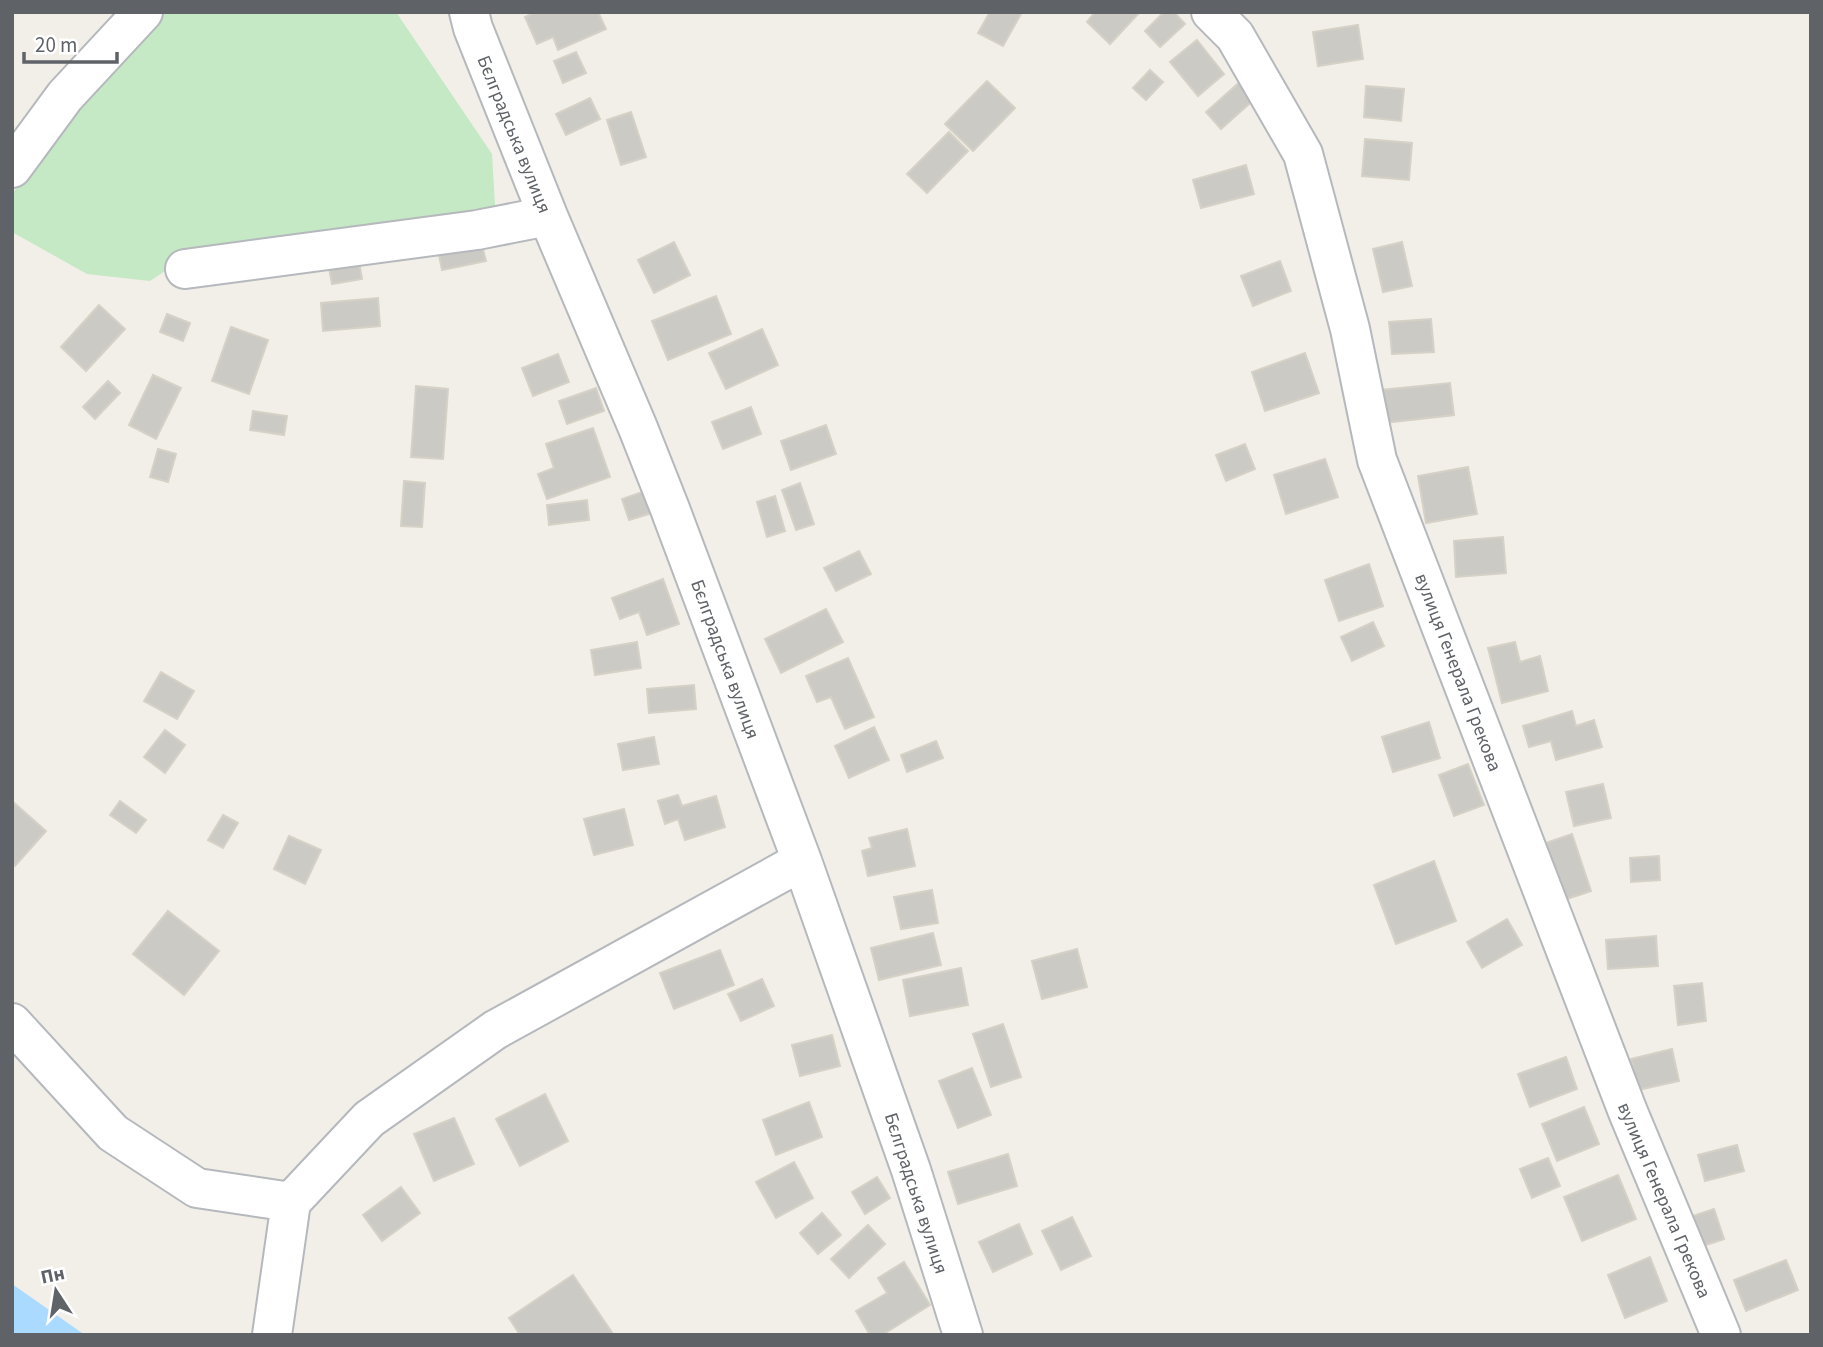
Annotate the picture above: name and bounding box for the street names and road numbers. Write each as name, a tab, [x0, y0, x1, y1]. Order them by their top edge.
street label: Бєлградська вулиця	[470, 52, 558, 217]
street label: вулиця Генерала Грекова	[1407, 569, 1508, 776]
street label: Бєлградська вулиця	[683, 576, 766, 743]
street label: вулиця Генерала Грекова	[1610, 1098, 1717, 1303]
street label: Бєлградська вулиця	[877, 1109, 954, 1277]

